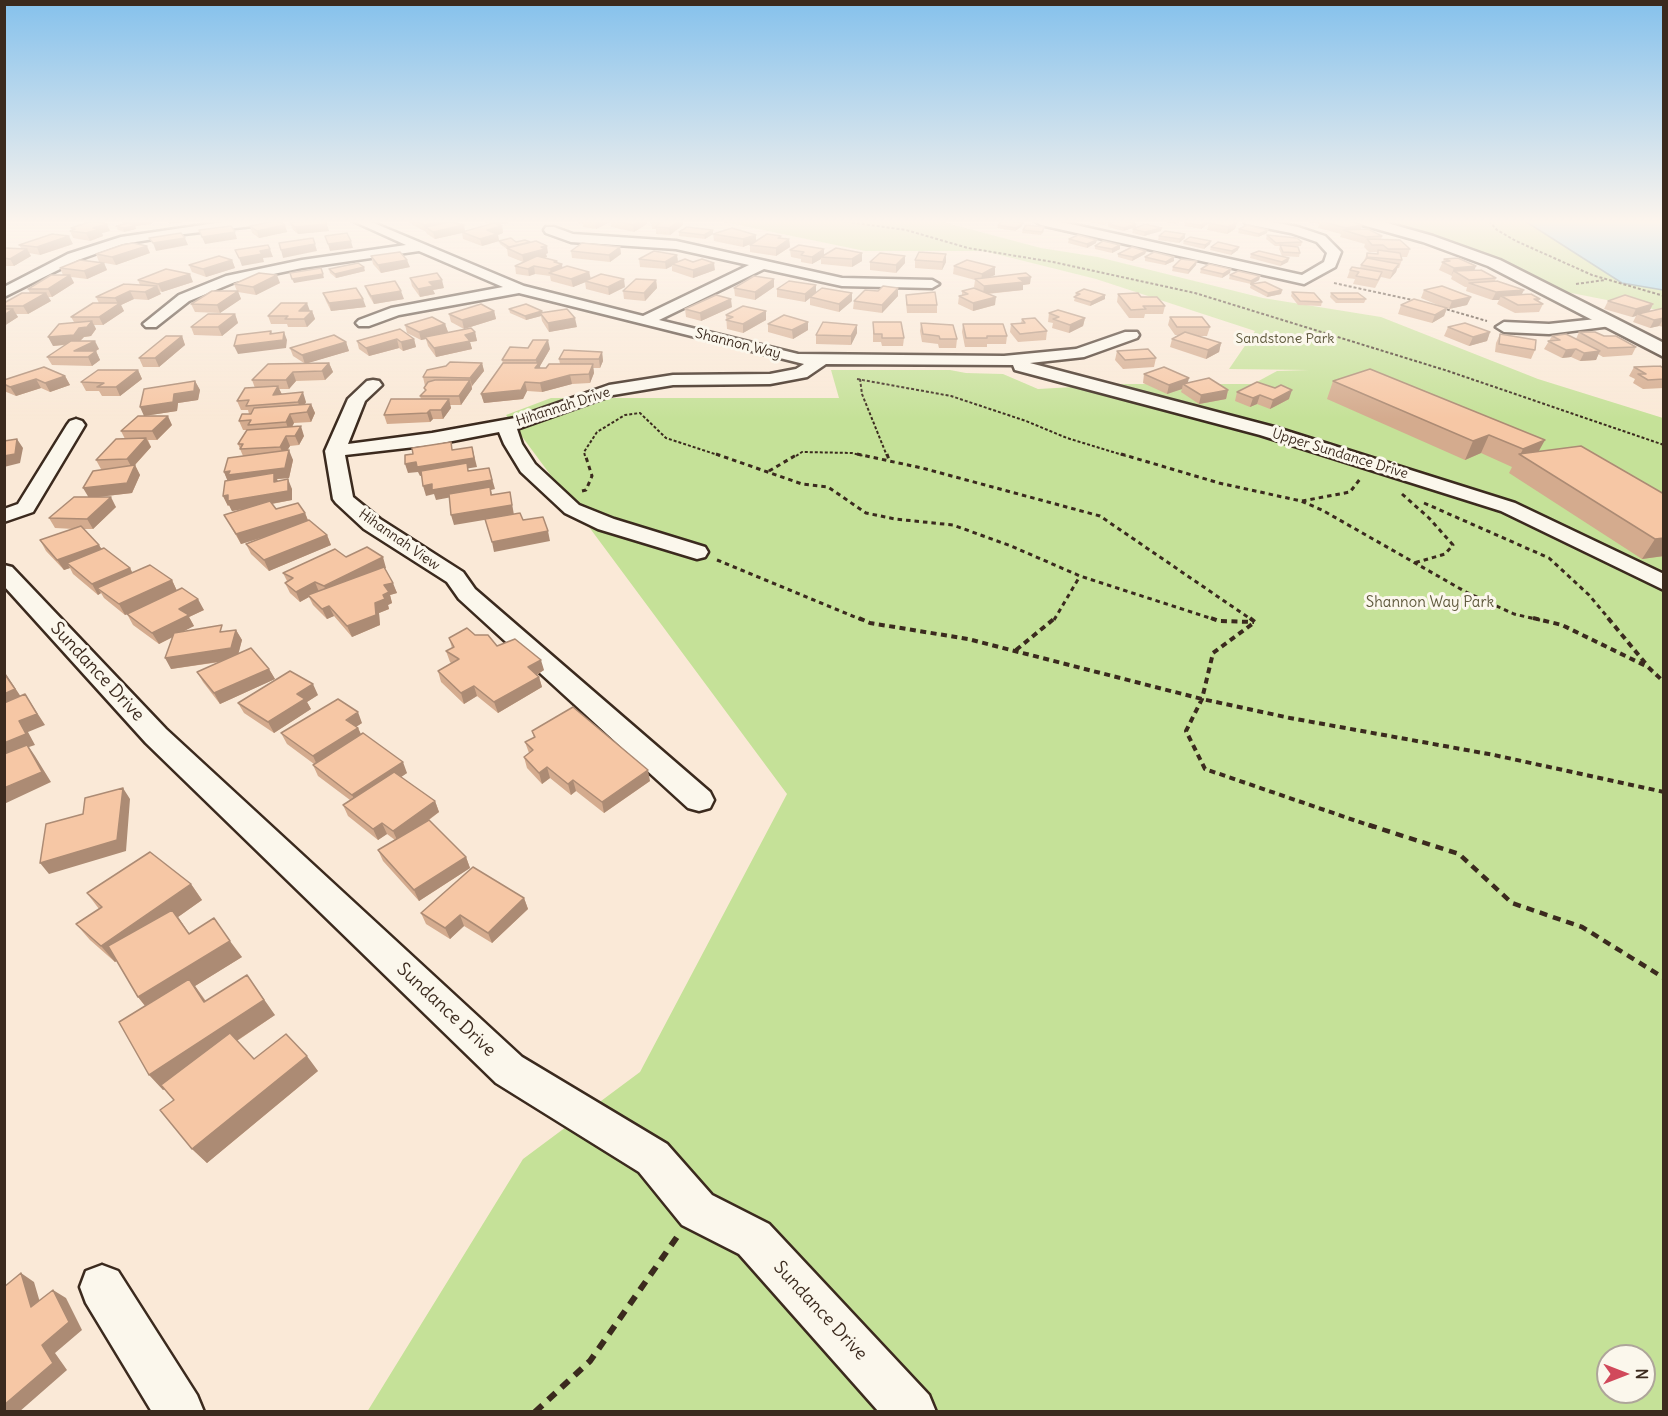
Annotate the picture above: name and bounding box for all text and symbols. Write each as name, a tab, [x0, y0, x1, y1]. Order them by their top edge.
street label: Shannon Way	[694, 325, 782, 363]
park label: Sandstone Park	[1236, 331, 1334, 347]
street label: Hihannah Drive	[514, 384, 612, 430]
street label: Upper Sundance Drive	[1270, 425, 1410, 483]
street label: Hihannah View	[355, 506, 443, 574]
park label: Shannon Way Park	[1366, 594, 1494, 612]
street label: Sundance Drive	[46, 618, 148, 726]
street label: Sundance Drive	[392, 959, 500, 1061]
street label: Sundance Drive	[769, 1257, 871, 1365]
north arrow	[1596, 1344, 1656, 1404]
text: N	[1632, 1368, 1652, 1380]

